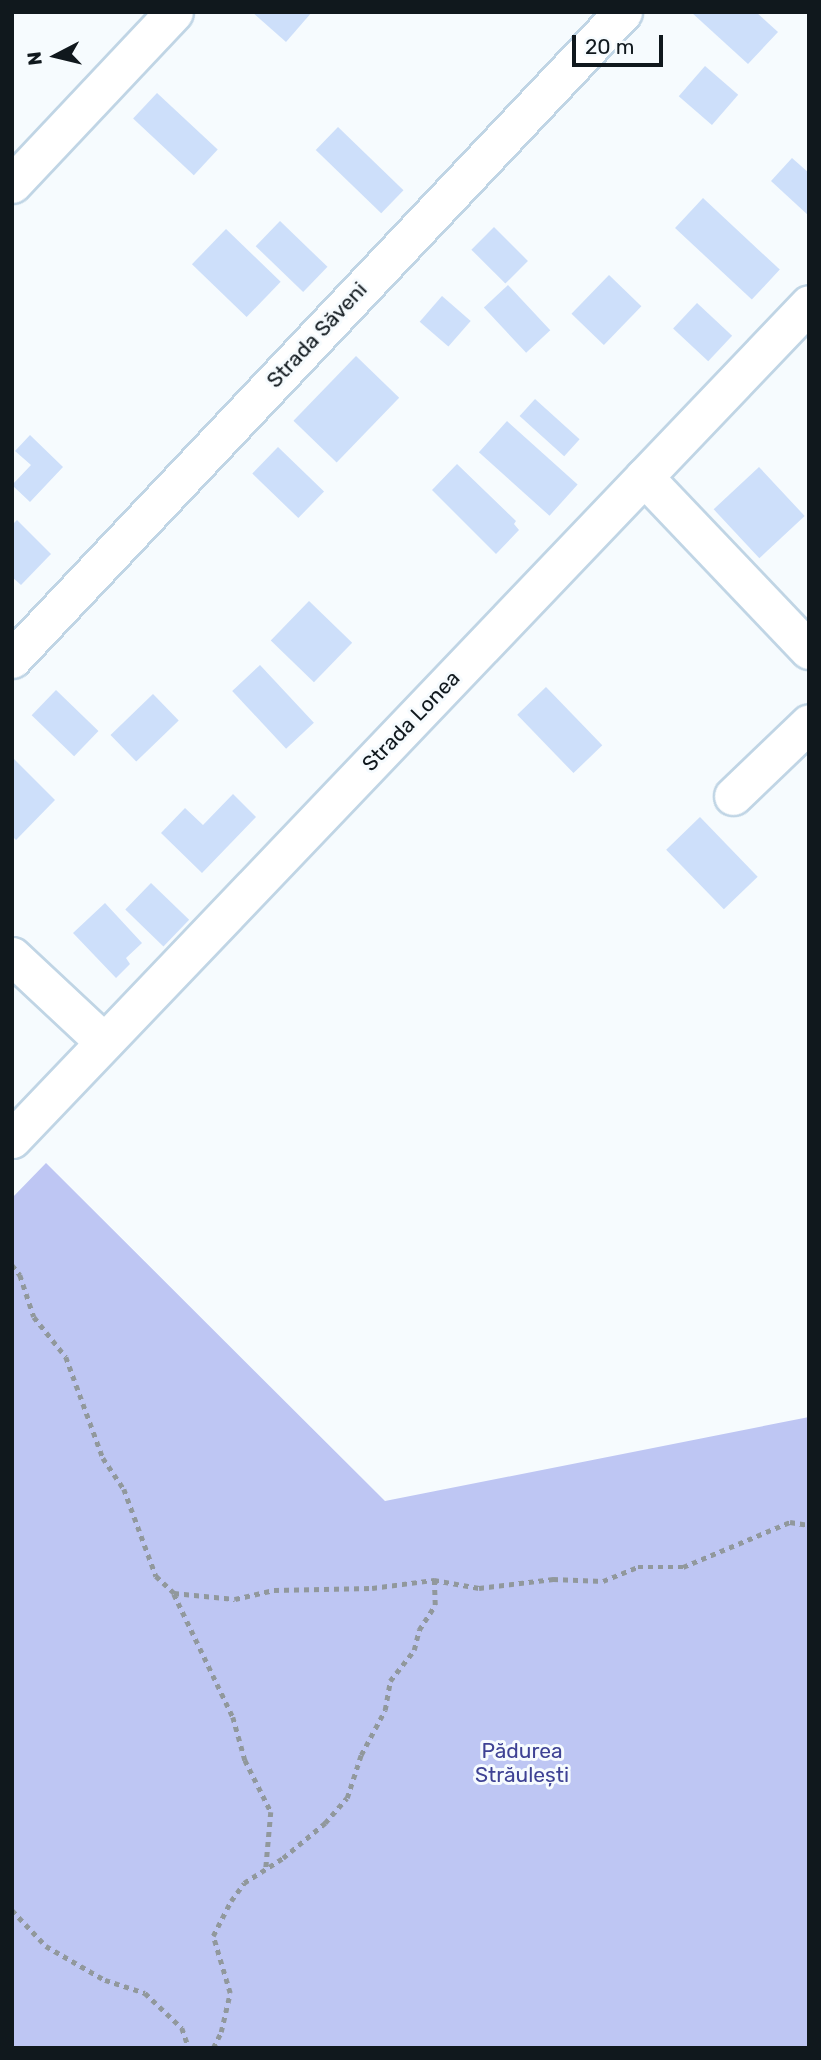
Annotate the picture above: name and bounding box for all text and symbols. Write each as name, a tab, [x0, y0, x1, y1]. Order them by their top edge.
north arrow	[21, 21, 91, 91]
scale bar	[576, 21, 667, 65]
text: 20 m	[585, 34, 634, 59]
text: N	[22, 50, 47, 67]
street label: Strada Săveni	[262, 277, 372, 393]
street label: Strada Lonea	[357, 666, 465, 776]
park label: Pădurea Străulești	[475, 1738, 569, 1788]

